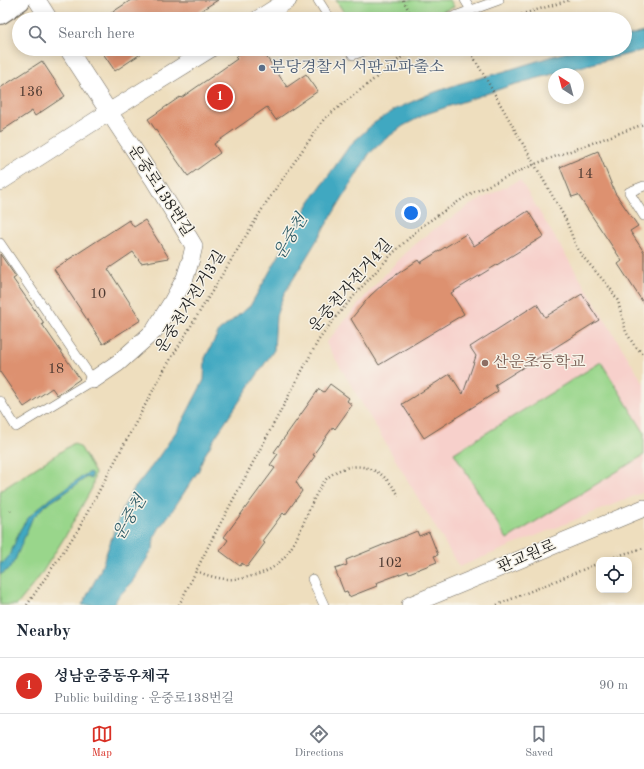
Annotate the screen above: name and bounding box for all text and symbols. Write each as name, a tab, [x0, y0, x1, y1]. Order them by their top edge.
search box	[12, 12, 632, 56]
icon: search	[26, 23, 48, 45]
text: Search here	[58, 27, 135, 42]
place label: 분당경찰서 서판교파출소	[270, 58, 445, 76]
marker: 분당경찰서 서판교파출소	[257, 63, 267, 73]
north arrow	[548, 68, 584, 104]
pin: 1	[207, 82, 233, 112]
house number: 136	[19, 85, 43, 99]
street label: 운중로138번길	[125, 141, 197, 239]
house number: 14	[577, 167, 593, 181]
your location	[401, 203, 421, 223]
water label: 운중천	[269, 209, 312, 262]
street label: 운중천자전거4길	[305, 235, 396, 336]
street label: 운중천자전거3길	[151, 247, 229, 356]
house number: 10	[90, 287, 106, 301]
place label: 산운초등학교	[493, 353, 586, 371]
marker: 산운초등학교	[480, 358, 490, 368]
house number: 18	[48, 362, 64, 376]
water label: 운중천	[109, 490, 150, 544]
street label: 판교원로	[495, 536, 559, 576]
house number: 102	[378, 556, 402, 570]
map controls	[596, 557, 632, 593]
button: locate	[596, 557, 632, 593]
text: Nearby	[16, 623, 71, 640]
text: 성남운중동우체국	[54, 670, 170, 685]
text: 1	[25, 679, 33, 692]
text: 90 m	[599, 679, 628, 692]
text: Public building · 운중로138번길	[54, 692, 234, 705]
tab: Map	[91, 723, 113, 761]
tab: Directions	[295, 723, 343, 761]
tab: Saved	[525, 723, 553, 761]

